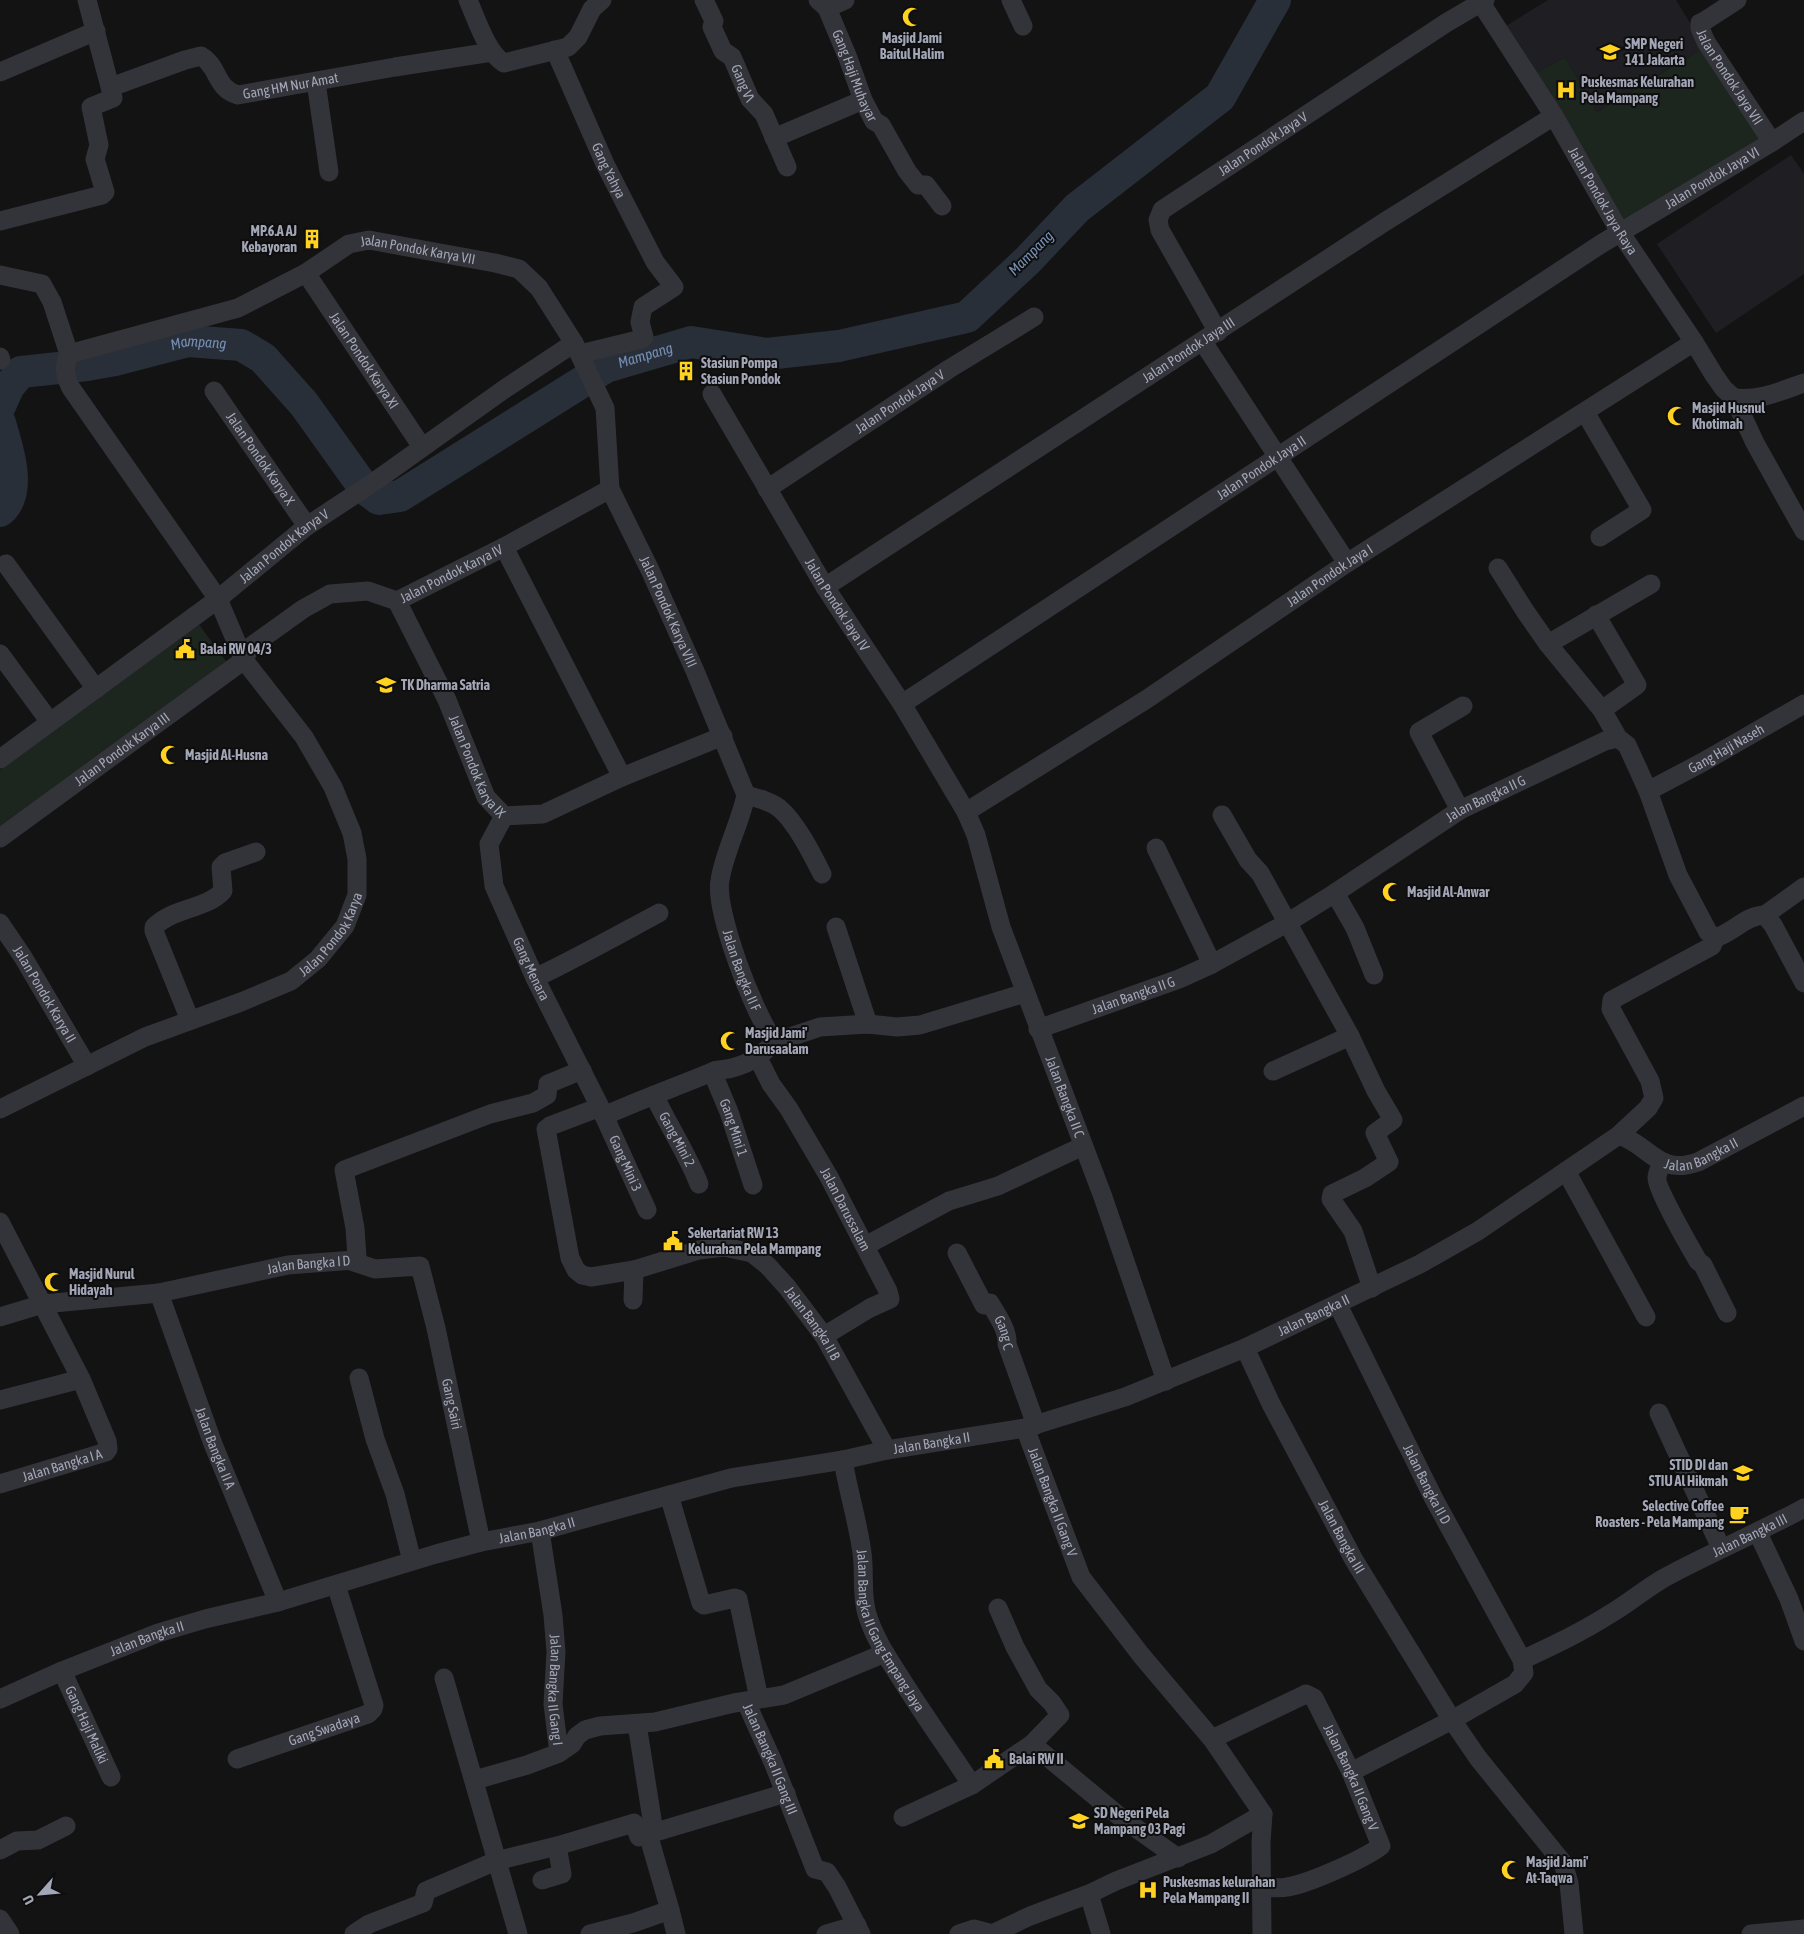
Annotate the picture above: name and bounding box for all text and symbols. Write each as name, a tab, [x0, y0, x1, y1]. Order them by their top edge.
mosque icon: Masjid Jami Baitul Halim	[901, 6, 923, 28]
street label: Gang Haji Muhayar	[829, 27, 881, 125]
street label: Jalan Pondok Jaya VII	[1693, 27, 1766, 128]
place label: Masjid Jami Baitul Halim	[880, 30, 944, 62]
place label: SMP Negeri 141 Jakarta	[1625, 36, 1685, 68]
school or university icon: SMP Negeri 141 Jakarta	[1599, 41, 1621, 63]
street label: Gang VI	[728, 62, 757, 106]
street label: Gang HM Nur Amat	[242, 69, 340, 102]
place label: Puskesmas Kelurahan Pela Mampang	[1581, 74, 1694, 106]
hospital icon: Puskesmas Kelurahan Pela Mampang	[1555, 79, 1577, 101]
street label: Jalan Pondok Jaya V	[1215, 108, 1310, 179]
street label: Gang Yahya	[589, 140, 629, 201]
street label: Jalan Pondok Jaya Raya	[1565, 144, 1641, 258]
street label: Jalan Pondok Jaya VI	[1662, 144, 1762, 212]
place label: MP.6.A AJ Kebayoran	[242, 223, 297, 255]
water label: Mampang	[1005, 227, 1057, 279]
building icon: MP.6.A AJ Kebayoran	[301, 228, 323, 250]
street label: Jalan Pondok Karya VII	[359, 232, 477, 267]
street label: Jalan Pondok Karya XI	[326, 309, 402, 412]
street label: Jalan Pondok Jaya III	[1139, 314, 1238, 386]
water label: Mampang	[169, 332, 227, 353]
water label: Mampang	[616, 339, 675, 371]
place label: Stasiun Pompa Stasiun Pondok	[701, 355, 781, 387]
building icon: Stasiun Pompa Stasiun Pondok	[675, 360, 697, 382]
street label: Jalan Pondok Jaya V	[852, 366, 947, 437]
place label: Masjid Husnul Khotimah	[1692, 400, 1765, 432]
mosque icon: Masjid Husnul Khotimah	[1666, 405, 1688, 427]
street label: Jalan Pondok Karya X	[223, 409, 298, 509]
street label: Jalan Pondok Jaya II	[1214, 432, 1309, 503]
street label: Jalan Pondok Karya V	[236, 506, 332, 586]
street label: Jalan Pondok Karya IV	[397, 541, 505, 606]
street label: Jalan Pondok Jaya I	[1284, 541, 1376, 610]
street label: Jalan Pondok Karya VIII	[636, 553, 700, 670]
street label: Jalan Pondok Jaya IV	[802, 555, 873, 654]
public building icon: Balai RW 04/3	[174, 638, 196, 660]
place label: Balai RW 04/3	[200, 641, 272, 657]
school or university icon: TK Dharma Satria	[375, 674, 397, 696]
place label: TK Dharma Satria	[401, 677, 490, 693]
street label: Jalan Pondok Karya III	[71, 709, 173, 789]
street label: Jalan Pondok Karya IX	[446, 713, 509, 821]
street label: Gang Haji Naseh	[1686, 721, 1767, 776]
mosque icon: Masjid Al-Husna	[159, 744, 181, 766]
place label: Masjid Al-Husna	[185, 747, 269, 763]
street label: Jalan Bangka II G	[1443, 772, 1528, 825]
mosque icon: Masjid Al-Anwar	[1381, 881, 1403, 903]
place label: Masjid Al-Anwar	[1407, 884, 1490, 900]
street label: Jalan Pondok Karya	[295, 890, 365, 979]
street label: Jalan Bangka II F	[720, 928, 764, 1014]
street label: Gang Menara	[510, 935, 553, 1003]
street label: Jalan Pondok Karya II	[10, 943, 79, 1045]
street label: Jalan Bangka II G	[1089, 973, 1177, 1017]
place label: Masjid Jami' Darusaalam	[745, 1025, 809, 1057]
mosque icon: Masjid Jami' Darusaalam	[719, 1030, 741, 1052]
street label: Jalan Bangka II C	[1042, 1054, 1088, 1140]
street label: Gang Mini 1	[716, 1096, 751, 1158]
street label: Gang Mini 2	[656, 1109, 698, 1169]
street label: Gang Mini 3	[606, 1133, 645, 1194]
street label: Jalan Bangka II	[1662, 1134, 1740, 1174]
street label: Jalan Darussalam	[817, 1165, 874, 1254]
place label: Sekertariat RW 13 Kelurahan Pela Mampang	[688, 1225, 822, 1257]
public building icon: Sekertariat RW 13 Kelurahan Pela Mampang	[662, 1230, 684, 1252]
street label: Jalan Bangka I D	[265, 1252, 351, 1277]
place label: Masjid Nurul Hidayah	[69, 1266, 135, 1298]
mosque icon: Masjid Nurul Hidayah	[43, 1271, 65, 1293]
street label: Jalan Bangka II B	[781, 1283, 844, 1363]
street label: Jalan Bangka II	[1275, 1291, 1352, 1339]
street label: Gang C	[991, 1313, 1017, 1353]
street label: Gang Sairi	[439, 1377, 465, 1431]
street label: Jalan Bangka II A	[192, 1405, 239, 1491]
street label: Jalan Bangka II	[892, 1429, 971, 1457]
street label: Jalan Bangka II D	[1400, 1442, 1454, 1527]
street label: Jalan Bangka II Gang V	[1025, 1445, 1081, 1559]
street label: Jalan Bangka I A	[20, 1446, 104, 1485]
place label: STID DI dan STIU Al Hikmah	[1649, 1457, 1728, 1489]
school or university icon: STID DI dan STIU Al Hikmah	[1732, 1462, 1754, 1484]
street label: Jalan Bangka III	[1315, 1497, 1368, 1576]
place label: Selective Coffee Roasters - Pela Mampang	[1595, 1498, 1725, 1530]
cafe icon: Selective Coffee Roasters - Pela Mampang	[1728, 1503, 1750, 1525]
street label: Jalan Bangka III	[1710, 1510, 1790, 1560]
street label: Jalan Bangka II	[497, 1514, 577, 1547]
street label: Jalan Bangka II Gang Empang Jaya	[854, 1548, 928, 1714]
street label: Jalan Bangka II	[108, 1618, 186, 1659]
street label: Jalan Bangka II Gang I	[545, 1633, 566, 1746]
street label: Gang Haji Maliki	[62, 1683, 112, 1766]
street label: Jalan Bangka II Gang III	[740, 1701, 801, 1817]
street label: Gang Swadaya	[286, 1709, 362, 1749]
street label: Jalan Bangka II Gang V	[1320, 1721, 1382, 1833]
public building icon: Balai RW II	[983, 1748, 1005, 1770]
place label: Balai RW II	[1009, 1751, 1064, 1767]
place label: SD Negeri Pela Mampang 03 Pagi	[1094, 1805, 1185, 1837]
school or university icon: SD Negeri Pela Mampang 03 Pagi	[1068, 1810, 1090, 1832]
place label: Masjid Jami' At-Taqwa	[1525, 1854, 1589, 1886]
mosque icon: Masjid Jami' At-Taqwa	[1500, 1859, 1522, 1881]
north arrow	[15, 1869, 65, 1919]
place label: Puskesmas kelurahan Pela Mampang II	[1163, 1874, 1276, 1906]
hospital icon: Puskesmas kelurahan Pela Mampang II	[1137, 1879, 1159, 1901]
text: U	[19, 1893, 37, 1907]

